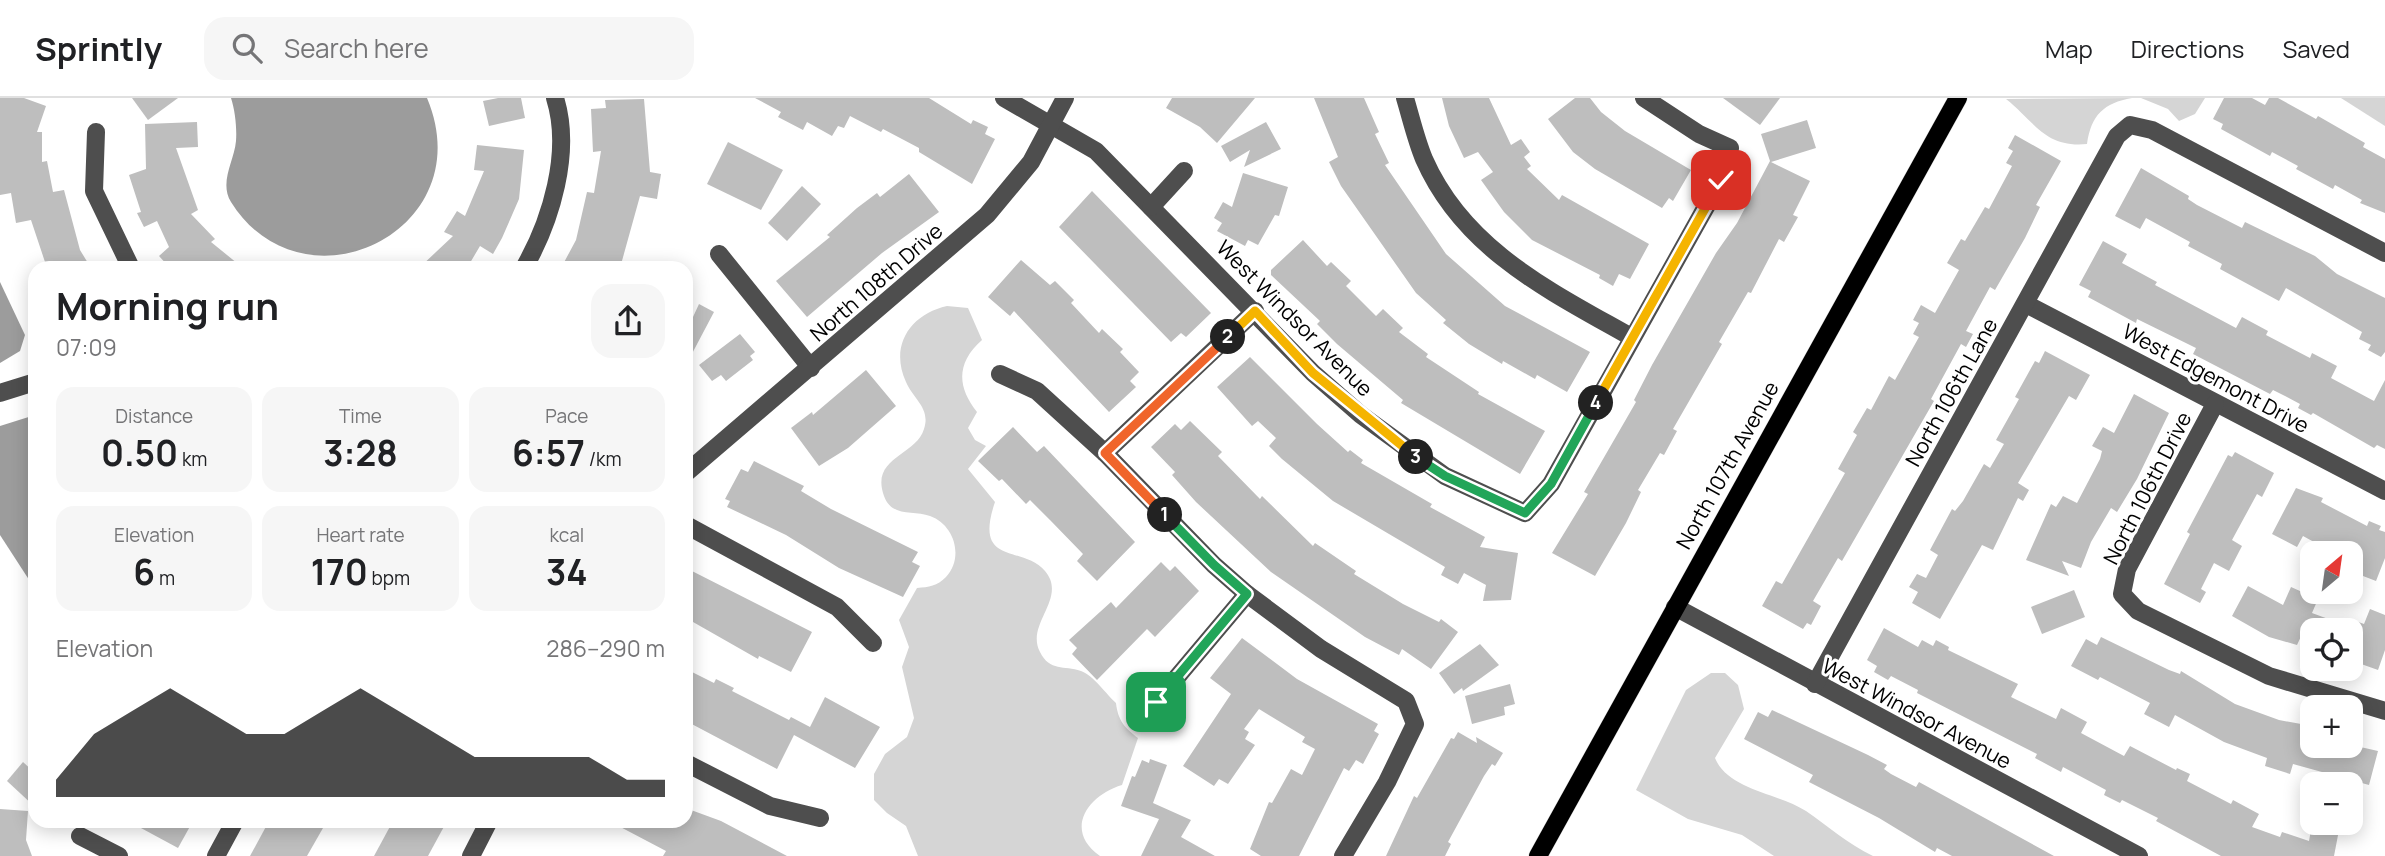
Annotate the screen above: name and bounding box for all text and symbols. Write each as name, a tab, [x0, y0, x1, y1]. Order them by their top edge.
search box	[204, 17, 694, 80]
text: Sprintly	[35, 26, 162, 71]
icon: search	[228, 29, 266, 67]
text: Search here	[284, 30, 429, 66]
text: Map	[2045, 32, 2093, 65]
text: Directions	[2131, 32, 2244, 65]
text: Saved	[2282, 32, 2350, 65]
pin	[1691, 150, 1751, 210]
icon: check	[1702, 161, 1740, 199]
street label: North 108th Drive	[804, 217, 948, 347]
street label: West Windsor Avenue	[1211, 234, 1379, 402]
text: Morning run	[56, 279, 279, 331]
button: share	[591, 284, 665, 358]
street label: North 106th Lane	[1899, 313, 2003, 471]
street label: West Edgemont Drive	[2118, 317, 2314, 439]
pin: 2	[1210, 320, 1246, 354]
text: 2	[1222, 323, 1233, 349]
text: 07:09	[56, 331, 117, 363]
street label: North 107th Avenue	[1669, 376, 1785, 554]
pin: 4	[1578, 386, 1614, 420]
text: 4	[1590, 389, 1601, 415]
text: Distance	[115, 403, 193, 429]
text: Time	[339, 403, 382, 429]
text: Pace	[545, 403, 588, 429]
street label: North 106th Drive	[2096, 407, 2198, 569]
text: 0.50	[101, 429, 178, 477]
text: 3:28	[323, 429, 398, 477]
text: 6:57	[512, 429, 585, 477]
pin: 3	[1398, 440, 1434, 474]
text: 3	[1410, 443, 1421, 469]
text: km	[178, 446, 207, 472]
text: /km	[585, 446, 622, 472]
pin: 1	[1148, 498, 1182, 532]
text: 1	[1160, 501, 1169, 527]
text: Elevation	[114, 522, 194, 548]
text: Heart rate	[316, 522, 405, 548]
text: kcal	[549, 522, 584, 548]
north arrow	[2300, 541, 2362, 604]
map controls	[2300, 541, 2363, 835]
text: 6	[133, 548, 155, 596]
text: 170	[311, 548, 368, 596]
text: 34	[546, 548, 588, 596]
text: m	[155, 565, 175, 591]
text: bpm	[368, 565, 410, 591]
button: locate	[2300, 618, 2363, 681]
text: Elevation	[56, 632, 153, 664]
text: 286–290 m	[546, 632, 665, 664]
street label: West Windsor Avenue	[1818, 651, 2016, 775]
pin	[1126, 672, 1186, 732]
icon: arrive	[1137, 683, 1175, 721]
button: +	[2300, 695, 2363, 758]
button: −	[2300, 772, 2363, 835]

